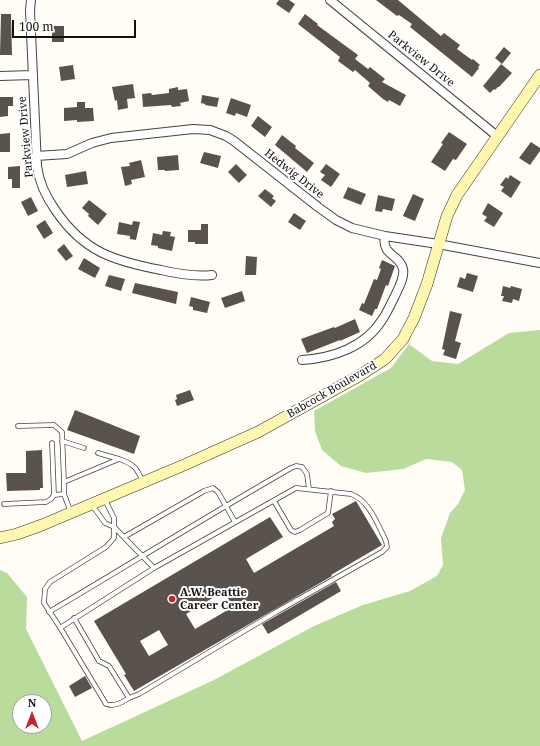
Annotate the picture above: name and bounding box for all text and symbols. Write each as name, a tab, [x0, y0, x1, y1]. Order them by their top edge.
scale bar	[14, 12, 138, 38]
text: 100 m	[19, 18, 54, 35]
street label: Parkview Drive	[385, 28, 457, 90]
street label: Parkview Drive	[16, 96, 36, 178]
street label: Hedwig Drive	[262, 147, 326, 201]
street label: Babcock Boulevard	[285, 359, 379, 421]
place label: A.W. Beattie Career Center	[180, 586, 258, 612]
marker: A.W. Beattie Career Center	[167, 594, 177, 604]
north arrow	[12, 694, 52, 734]
text: N	[28, 695, 36, 710]

